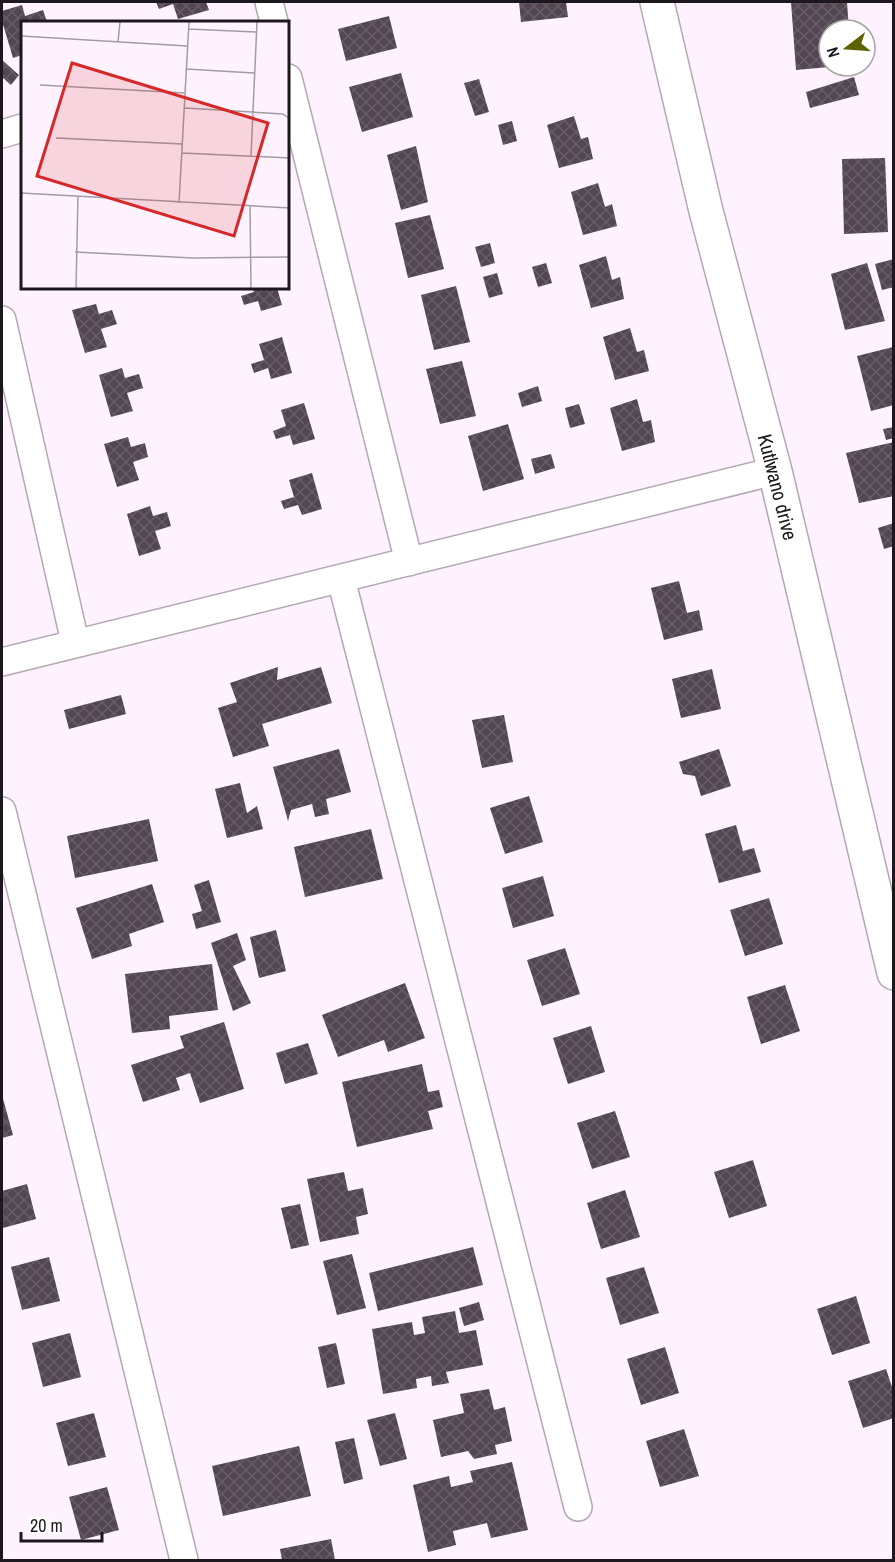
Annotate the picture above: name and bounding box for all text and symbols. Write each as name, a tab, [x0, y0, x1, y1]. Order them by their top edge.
north arrow	[817, 18, 877, 78]
inset map	[21, 21, 290, 290]
text: N	[821, 45, 845, 60]
street label: Kutlwano drive	[752, 431, 804, 543]
scale bar	[21, 1505, 102, 1543]
text: 20 m	[30, 1513, 63, 1538]

